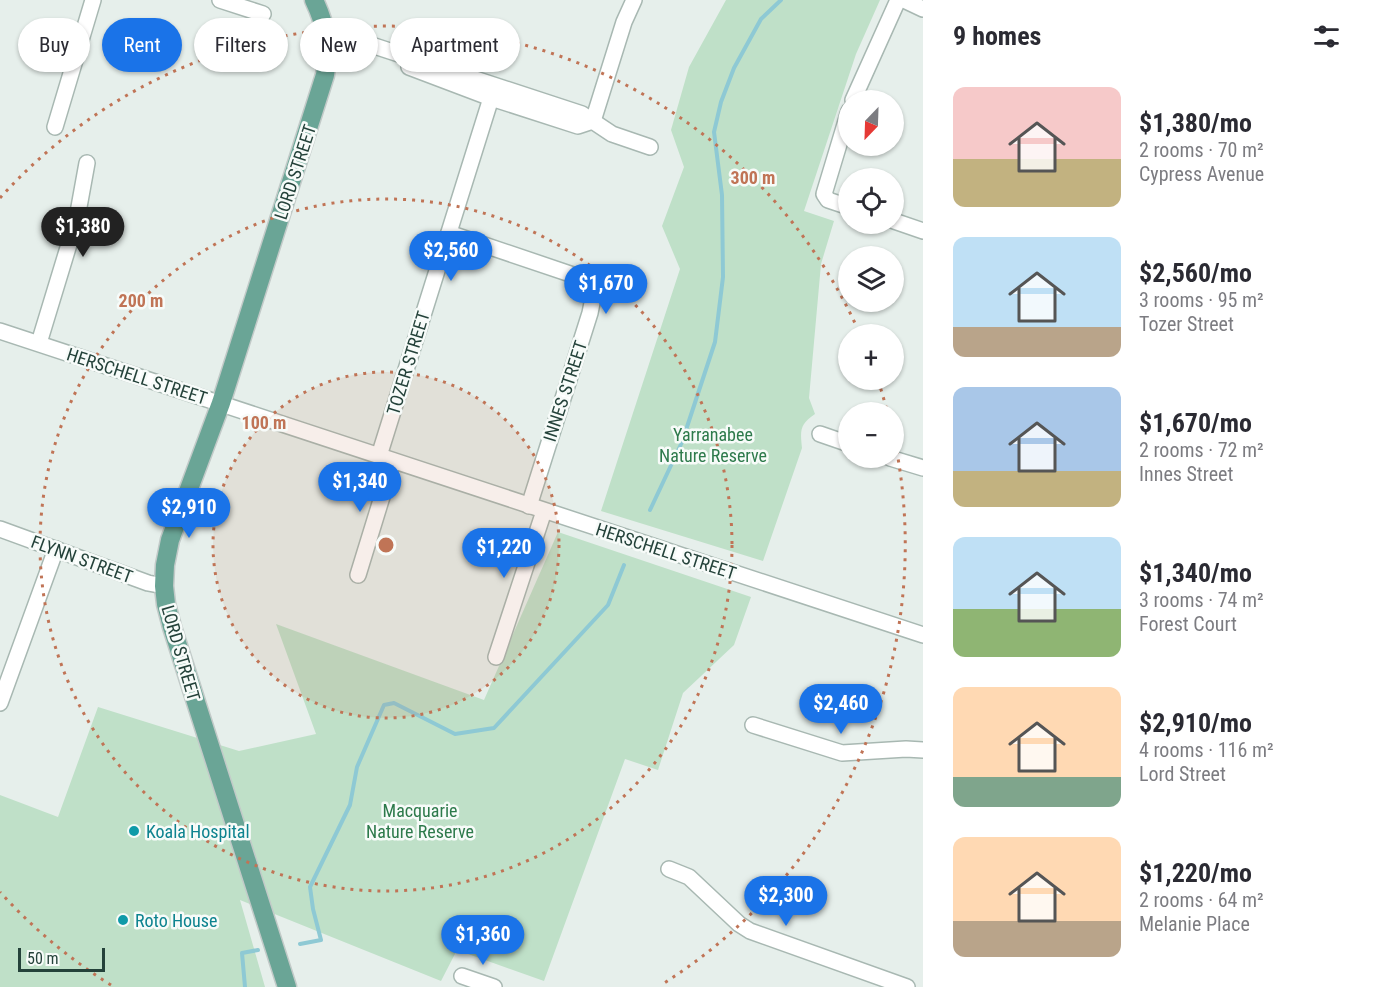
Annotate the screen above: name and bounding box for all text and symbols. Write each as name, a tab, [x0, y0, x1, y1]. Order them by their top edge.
chip: Buy	[18, 18, 90, 72]
chip: Rent	[102, 18, 182, 72]
chip: Filters	[194, 18, 288, 72]
chip: New	[300, 18, 378, 72]
chip: Apartment	[390, 18, 520, 72]
icon: filters	[1310, 20, 1343, 53]
text: 9 homes	[953, 21, 1041, 51]
north arrow	[838, 90, 904, 156]
map controls	[838, 90, 904, 468]
text: $1,380/mo	[1139, 108, 1252, 138]
icon: home	[1001, 111, 1073, 183]
street label: LORD STREET	[270, 122, 320, 222]
text: 2 rooms · 70 m²	[1139, 138, 1264, 162]
text: Cypress Avenue	[1139, 162, 1264, 186]
text: 300 m	[731, 167, 775, 188]
button: locate	[838, 168, 904, 234]
pin: $1,380	[34, 207, 132, 258]
text: $1,380	[55, 214, 111, 238]
pin: $2,560	[402, 231, 500, 282]
text: $2,560	[423, 238, 479, 262]
button: layers	[838, 246, 904, 312]
text: $2,560/mo	[1139, 258, 1252, 288]
icon: home	[1001, 261, 1073, 333]
pin: $1,670	[557, 264, 655, 315]
text: $1,670	[578, 271, 634, 295]
text: 3 rooms · 95 m²	[1139, 288, 1264, 312]
text: 200 m	[119, 290, 163, 311]
street label: TOZER STREET	[382, 309, 434, 417]
text: Tozer Street	[1139, 312, 1234, 336]
button: +	[838, 324, 904, 390]
street label: INNES STREET	[539, 338, 591, 444]
street label: HERSCHELL STREET	[64, 343, 210, 409]
button: −	[838, 402, 904, 468]
text: $1,670/mo	[1139, 408, 1252, 438]
icon: home	[1001, 411, 1073, 483]
text: 100 m	[242, 412, 286, 433]
park label: Yarranabee Nature Reserve	[659, 424, 767, 466]
text: 2 rooms · 72 m²	[1139, 438, 1264, 462]
pin: $1,340	[311, 462, 409, 513]
text: Innes Street	[1139, 462, 1233, 486]
text: $1,340	[332, 469, 388, 493]
pin: $2,910	[140, 488, 238, 539]
text: $2,910	[161, 495, 217, 519]
street label: HERSCHELL STREET	[593, 518, 739, 584]
pin: $1,220	[455, 528, 553, 579]
street label: FLYNN STREET	[28, 531, 136, 587]
centre of rings	[376, 535, 396, 555]
text: $1,220	[476, 535, 532, 559]
text: $1,340/mo	[1139, 558, 1252, 588]
icon: home	[1001, 561, 1073, 633]
text: 3 rooms · 74 m²	[1139, 588, 1264, 612]
street label: LORD STREET	[157, 603, 205, 703]
text: Forest Court	[1139, 612, 1237, 636]
pin: $2,460	[792, 684, 890, 735]
text: $2,460	[813, 691, 869, 715]
text: $2,910/mo	[1139, 708, 1252, 738]
icon: home	[1001, 711, 1073, 783]
text: 4 rooms · 116 m²	[1139, 738, 1274, 762]
text: Lord Street	[1139, 762, 1226, 786]
park label: Macquarie Nature Reserve	[366, 800, 474, 842]
place label: Koala Hospital	[146, 821, 250, 842]
marker: Koala Hospital	[127, 824, 141, 838]
text: $1,220/mo	[1139, 858, 1252, 888]
icon: home	[1001, 861, 1073, 933]
pin: $2,300	[737, 876, 835, 927]
text: $2,300	[758, 883, 814, 907]
text: 2 rooms · 64 m²	[1139, 888, 1264, 912]
place label: Roto House	[135, 910, 217, 931]
text: Melanie Place	[1139, 912, 1250, 936]
marker: Roto House	[116, 913, 130, 927]
pin: $1,360	[434, 915, 532, 966]
text: $1,360	[455, 922, 511, 946]
scale bar	[18, 945, 105, 972]
text: 50 m	[27, 949, 59, 968]

